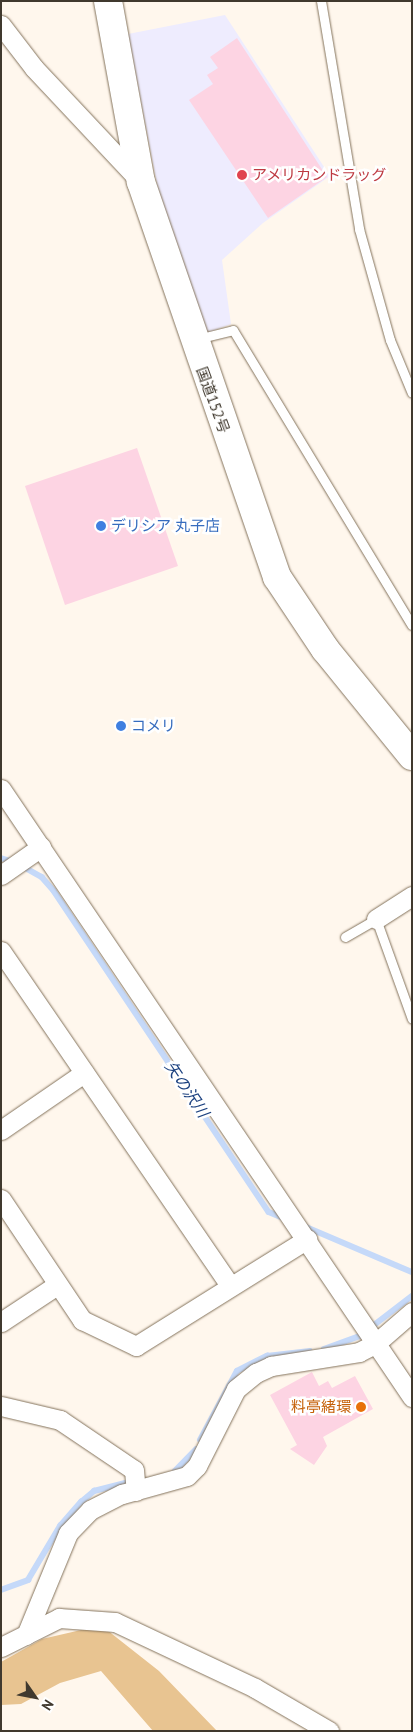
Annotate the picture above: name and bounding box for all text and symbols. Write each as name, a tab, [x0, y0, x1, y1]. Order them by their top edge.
place label: アメリカンドラッグ	[252, 166, 387, 184]
marker: アメリカンドラッグ	[236, 169, 248, 181]
street label: 国道152号	[193, 364, 233, 436]
place label: デリシア 丸子店	[111, 517, 220, 535]
marker: デリシア 丸子店	[95, 520, 107, 532]
place label: コメリ	[131, 717, 176, 735]
marker: コメリ	[115, 720, 127, 732]
water label: 矢の沢川	[161, 1057, 213, 1121]
place label: 料亭緒環	[291, 1398, 351, 1416]
marker: 料亭緒環	[355, 1401, 367, 1413]
north arrow	[10, 1672, 60, 1722]
text: N	[38, 1696, 58, 1714]

